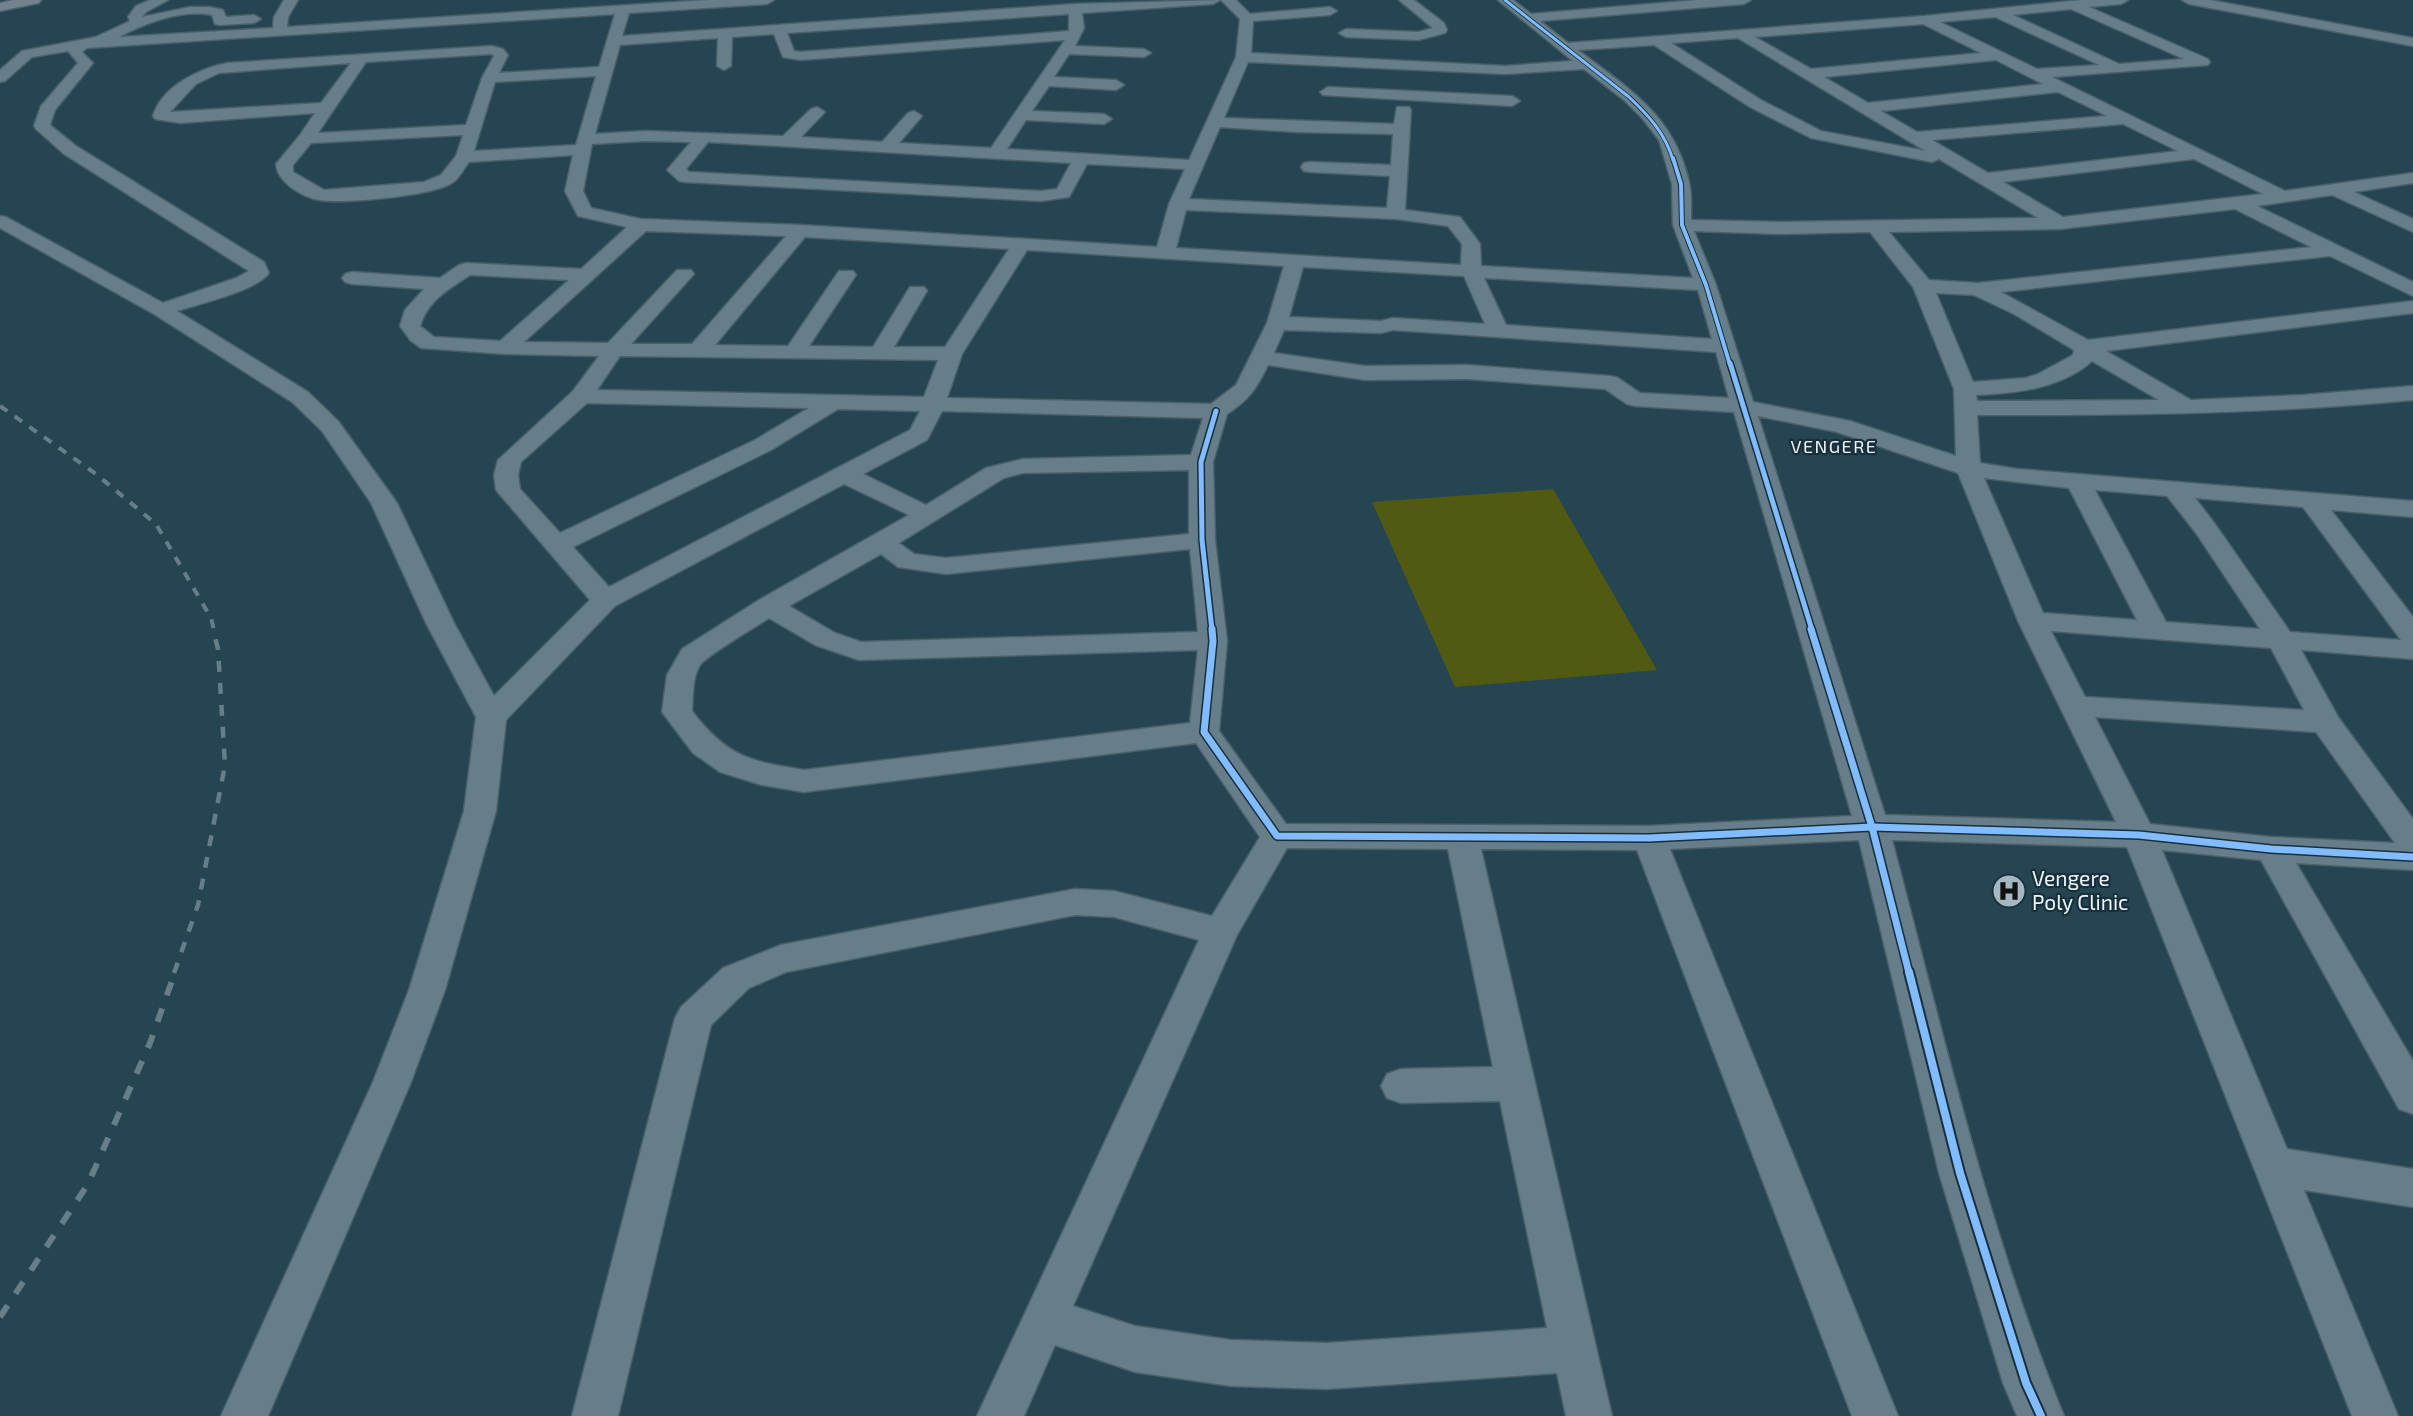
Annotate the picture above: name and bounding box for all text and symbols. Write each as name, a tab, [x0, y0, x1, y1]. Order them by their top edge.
district label: VENGERE	[1791, 435, 1877, 457]
place label: Vengere Poly Clinic	[2032, 865, 2128, 914]
hospital icon: Vengere Poly Clinic	[1991, 873, 2027, 909]

